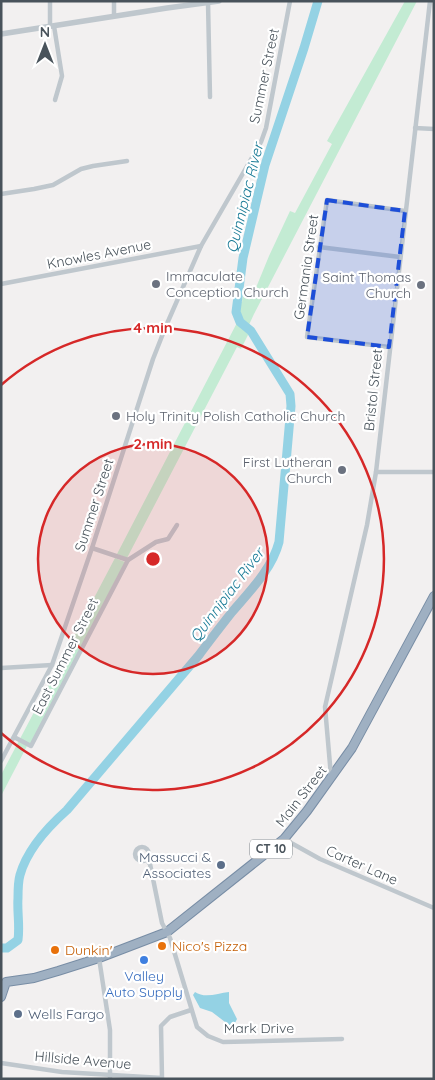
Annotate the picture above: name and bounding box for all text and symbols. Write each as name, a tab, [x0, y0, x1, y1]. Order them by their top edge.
north arrow	[20, 20, 70, 70]
text: N	[40, 23, 50, 41]
street label: Summer Street	[245, 27, 283, 125]
water label: Quinnipiac River	[222, 139, 268, 255]
street label: Germania Street	[290, 213, 322, 321]
street label: Knowles Avenue	[45, 235, 153, 273]
place label: Immaculate Conception Church	[166, 267, 289, 301]
place label: Saint Thomas Church	[322, 268, 411, 302]
marker: Immaculate Conception Church	[150, 278, 162, 290]
marker: Saint Thomas Church	[415, 279, 427, 291]
text: 4 min	[133, 318, 173, 337]
street label: Bristol Street	[360, 348, 386, 432]
place label: Holy Trinity Polish Catholic Church	[126, 407, 346, 425]
marker: Holy Trinity Polish Catholic Church	[110, 410, 122, 422]
text: 2 min	[133, 434, 173, 453]
place label: First Lutheran Church	[243, 453, 332, 487]
street label: Summer Street	[70, 456, 118, 554]
marker: First Lutheran Church	[336, 464, 348, 476]
water label: Quinnipiac River	[185, 542, 269, 645]
centre of rings	[144, 550, 162, 568]
street label: East Summer Street	[28, 595, 102, 717]
street label: Main Street	[271, 761, 331, 830]
road number: CT 10	[250, 840, 292, 859]
street label: Carter Lane	[323, 841, 401, 889]
place label: Massucci & Associates	[139, 848, 211, 882]
marker: Massucci & Associates	[215, 859, 227, 871]
place label: Nico's Pizza	[172, 937, 247, 955]
marker: Nico's Pizza	[156, 940, 168, 952]
place label: Dunkin'	[65, 941, 113, 959]
marker: Dunkin'	[49, 944, 61, 956]
marker: Valley Auto Supply	[138, 954, 150, 966]
place label: Valley Auto Supply	[105, 967, 183, 1001]
place label: Wells Fargo	[28, 1005, 104, 1023]
marker: Wells Fargo	[12, 1008, 24, 1020]
street label: Mark Drive	[224, 1019, 294, 1037]
street label: Hillside Avenue	[34, 1047, 132, 1073]

